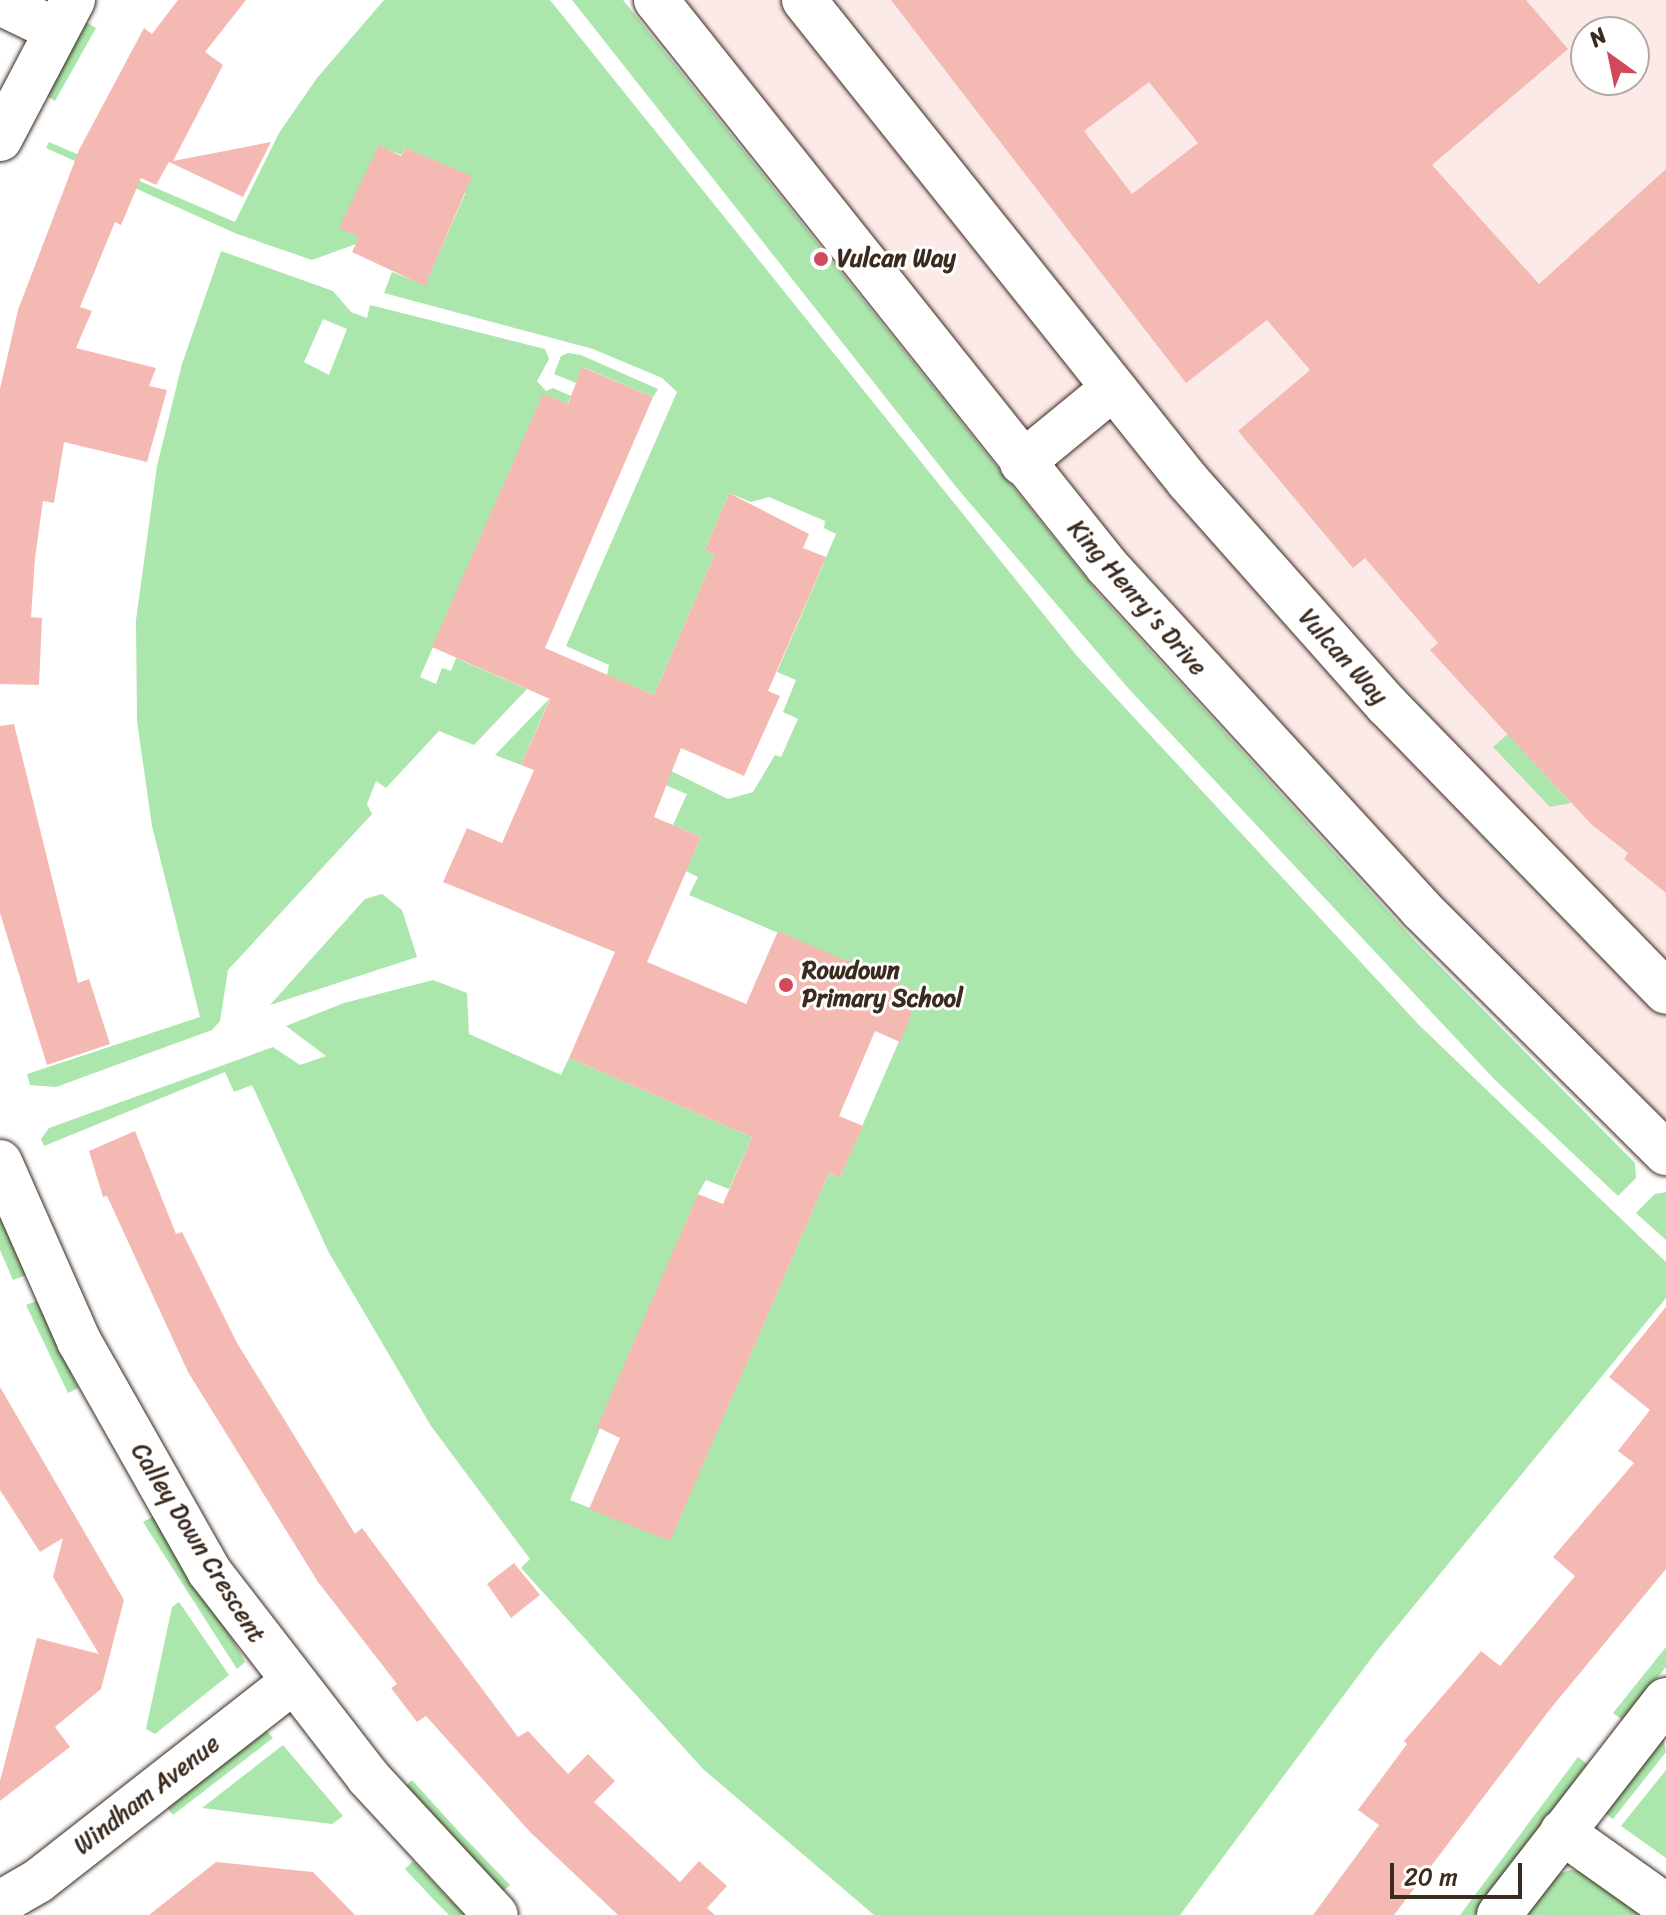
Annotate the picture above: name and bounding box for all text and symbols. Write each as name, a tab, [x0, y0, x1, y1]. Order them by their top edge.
north arrow	[1570, 16, 1650, 96]
text: N	[1581, 17, 1615, 58]
place label: Vulcan Way	[837, 245, 956, 273]
marker: Vulcan Way	[812, 250, 830, 268]
street label: King Henry's Drive	[1061, 514, 1213, 682]
street label: Vulcan Way	[1293, 603, 1393, 711]
place label: Rowdown Primary School	[802, 957, 963, 1013]
marker: Rowdown Primary School	[777, 976, 795, 994]
street label: Calley Down Crescent	[125, 1438, 271, 1648]
street label: Windham Avenue	[69, 1729, 225, 1861]
scale bar	[1394, 1847, 1526, 1897]
text: 20 m	[1404, 1856, 1458, 1898]

